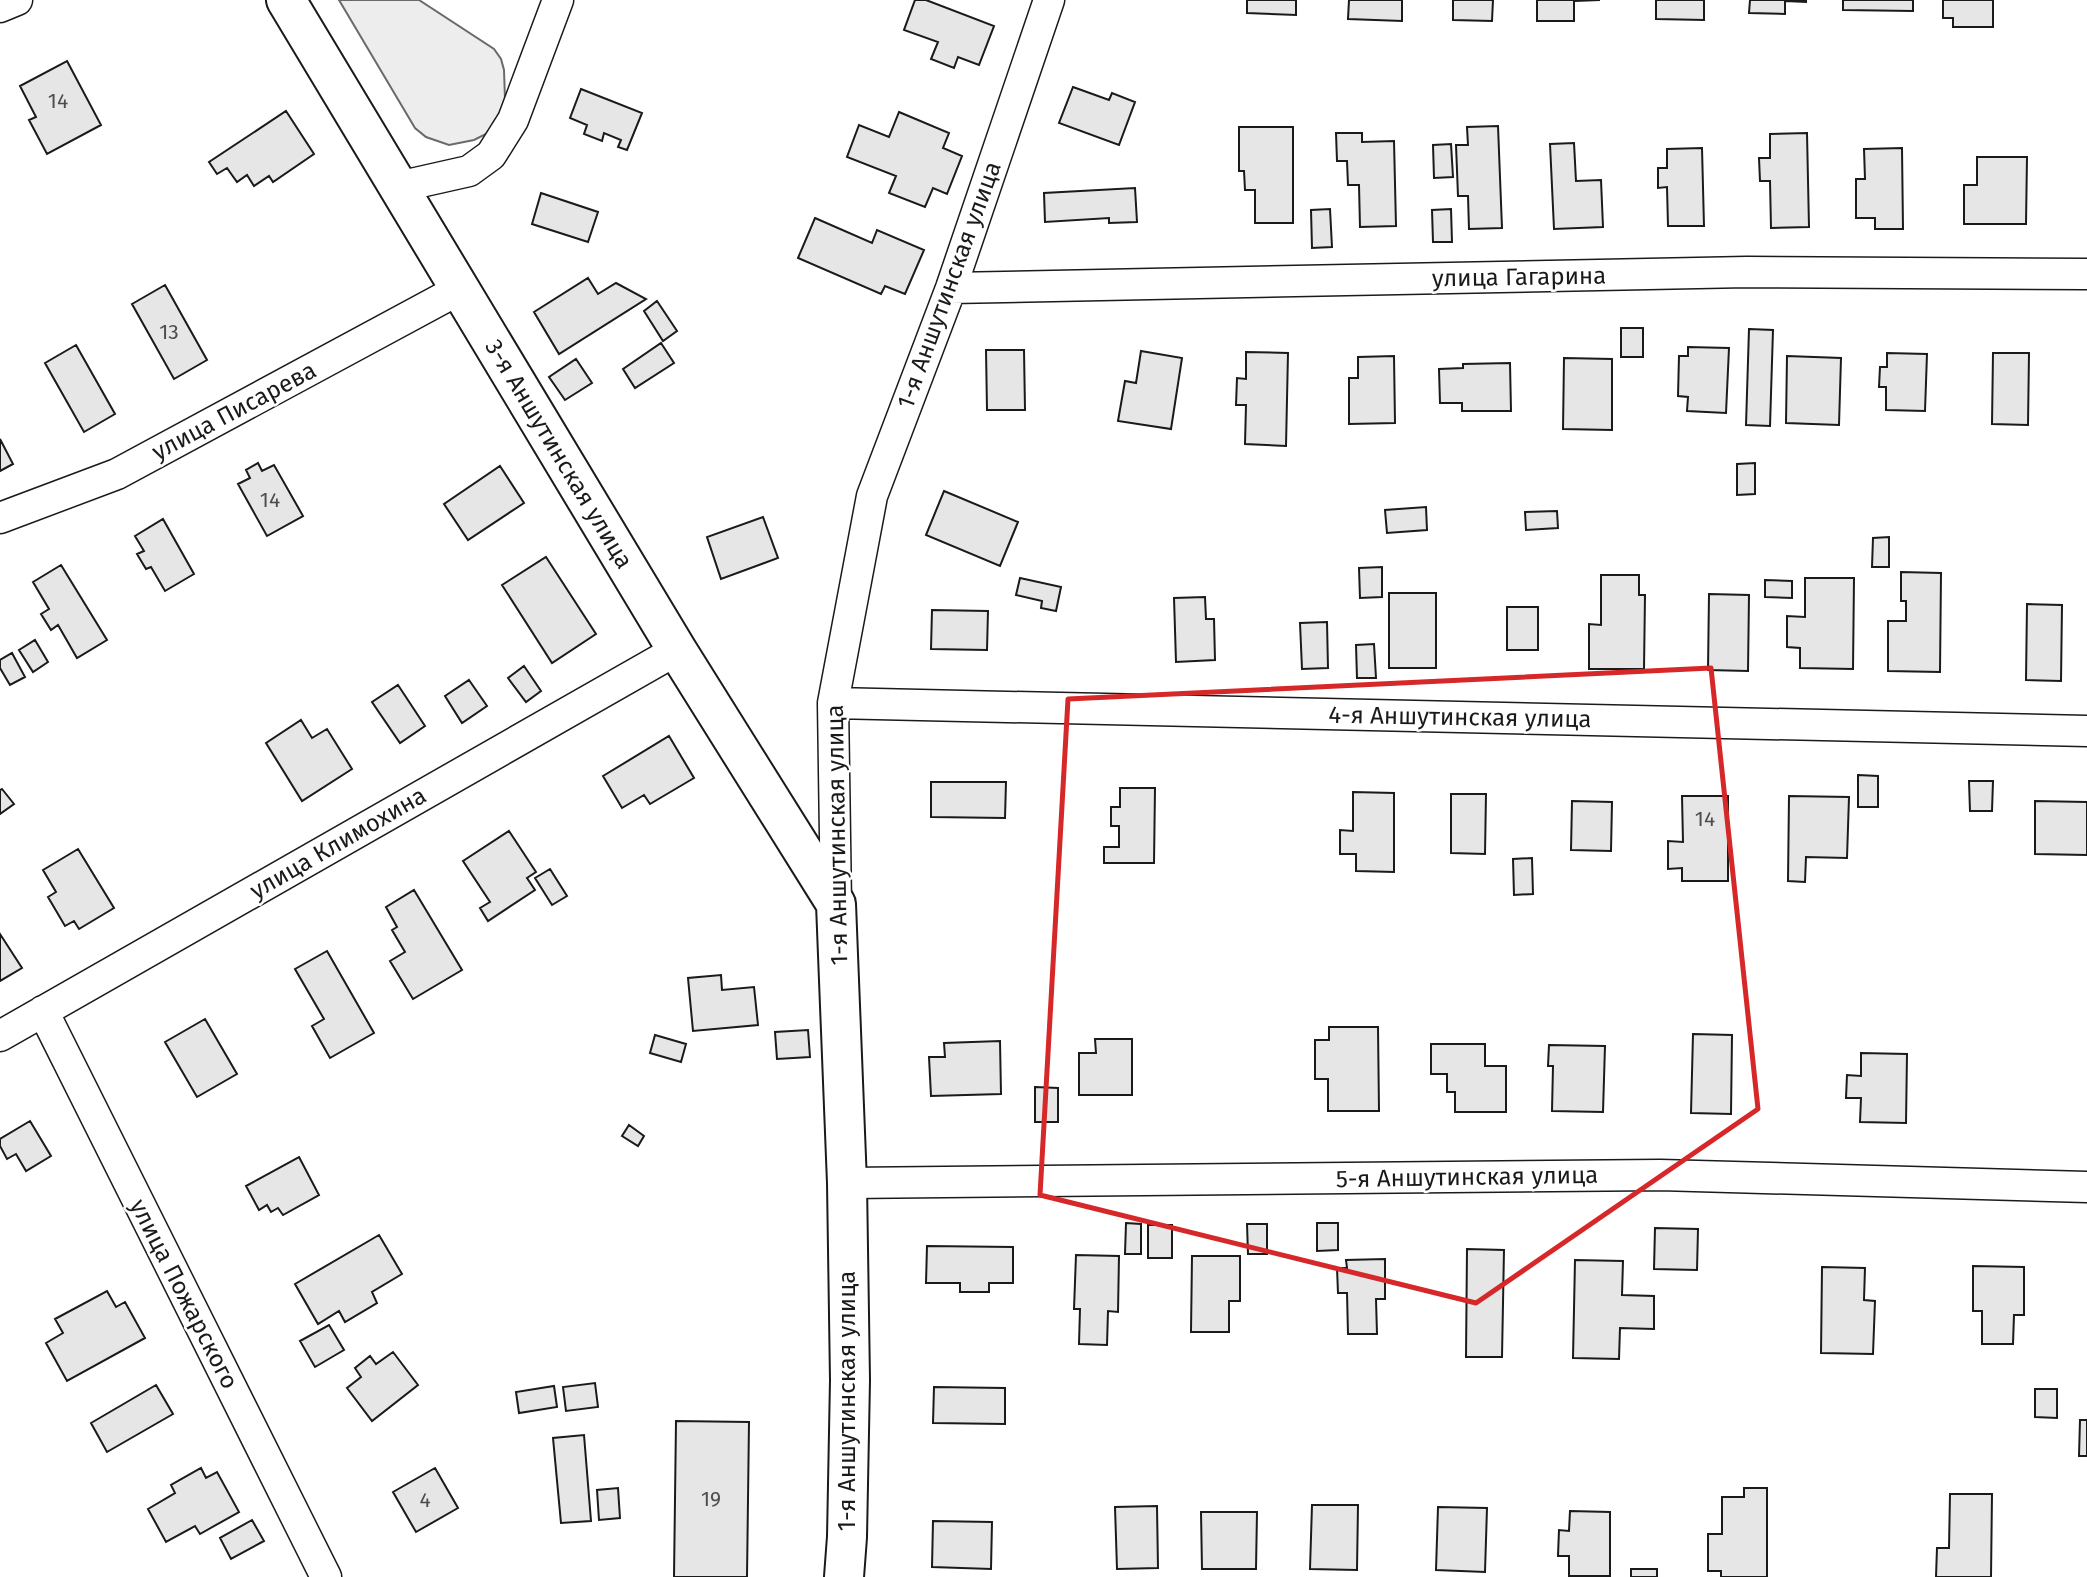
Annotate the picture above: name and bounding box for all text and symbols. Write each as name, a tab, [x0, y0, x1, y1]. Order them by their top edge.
house number: 14	[48, 88, 68, 114]
street label: 1-я Аншутинская улица	[891, 158, 1007, 412]
street label: улица Гагарина	[1432, 261, 1606, 293]
house number: 13	[159, 319, 179, 345]
street label: 3-я Аншутинская улица	[479, 334, 639, 574]
street label: улица Писарева	[147, 356, 321, 466]
house number: 14	[260, 487, 280, 513]
street label: 4-я Аншутинская улица	[1328, 701, 1592, 733]
street label: 1-я Аншутинская улица	[821, 704, 853, 966]
street label: улица Климохина	[245, 781, 431, 905]
house number: 14	[1695, 806, 1715, 832]
street label: 5-я Аншутинская улица	[1336, 1161, 1598, 1193]
street label: улица Пожарского	[124, 1195, 244, 1393]
street label: 1-я Аншутинская улица	[833, 1271, 861, 1531]
house number: 19	[701, 1486, 721, 1512]
house number: 4	[419, 1487, 431, 1513]

